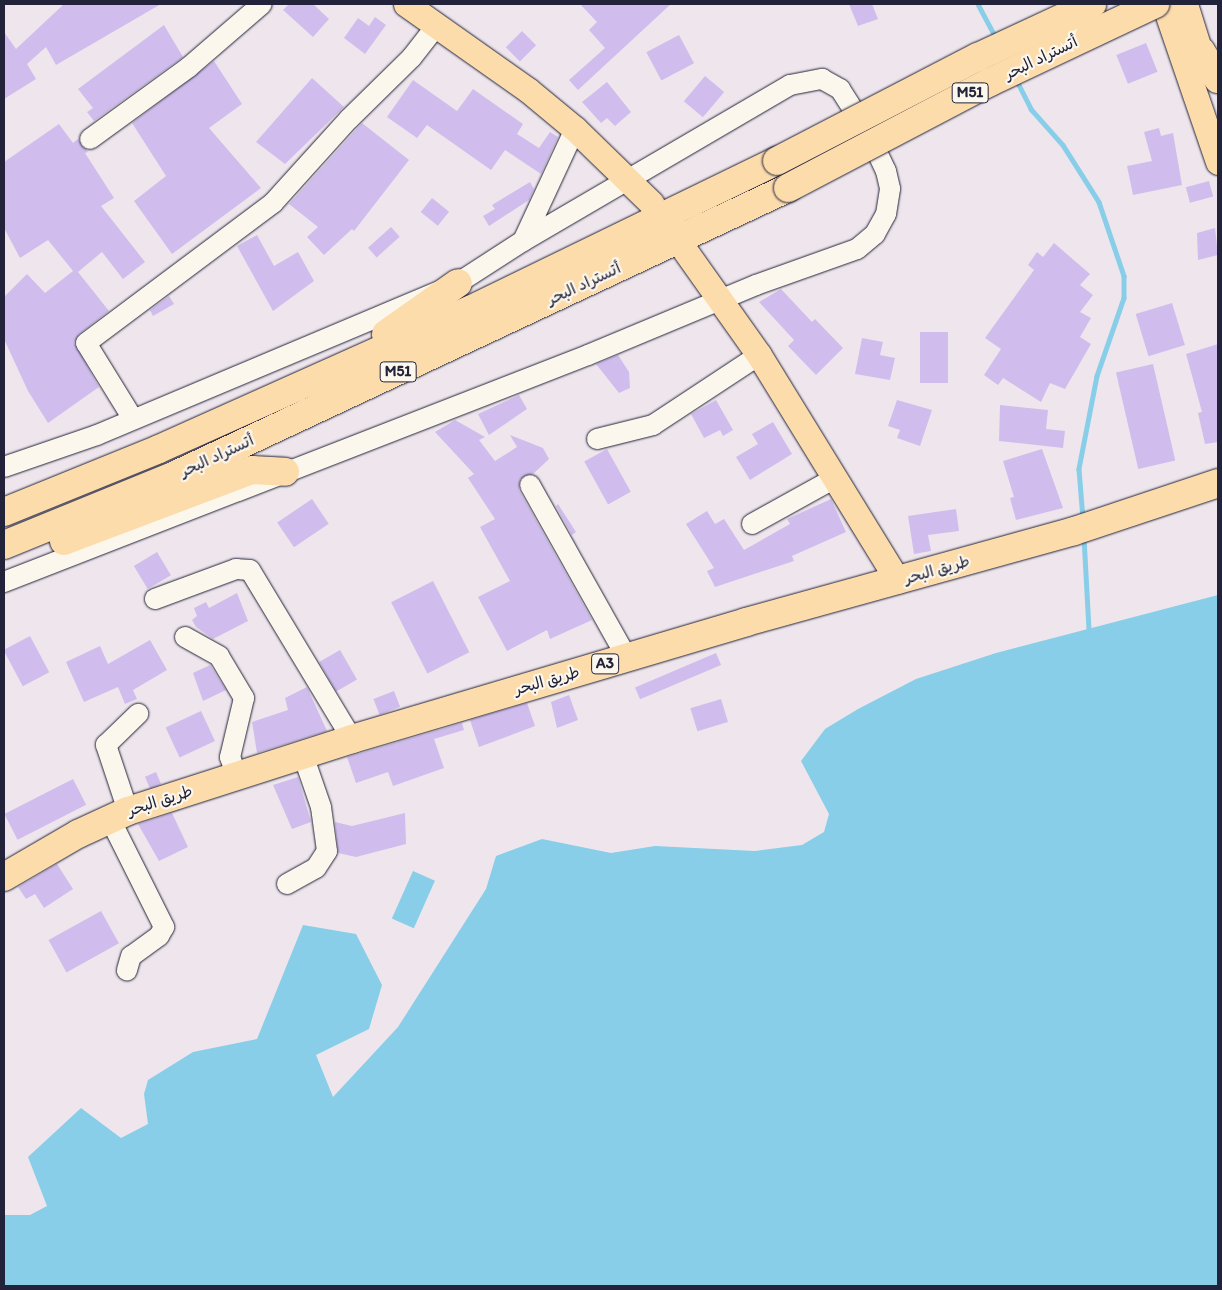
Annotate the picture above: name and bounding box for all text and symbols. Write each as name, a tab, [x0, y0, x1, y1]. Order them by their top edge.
street label: أتستراد البحر	[1001, 32, 1081, 84]
road number: M51	[951, 80, 989, 106]
street label: أتستراد البحر	[544, 259, 624, 309]
road number: M51	[379, 360, 417, 384]
street label: أتستراد البحر	[177, 431, 257, 481]
street label: طريق البحر	[902, 552, 972, 588]
road number: A3	[590, 652, 620, 676]
street label: طريق البحر	[512, 663, 582, 699]
street label: طريق البحر	[125, 782, 195, 820]

